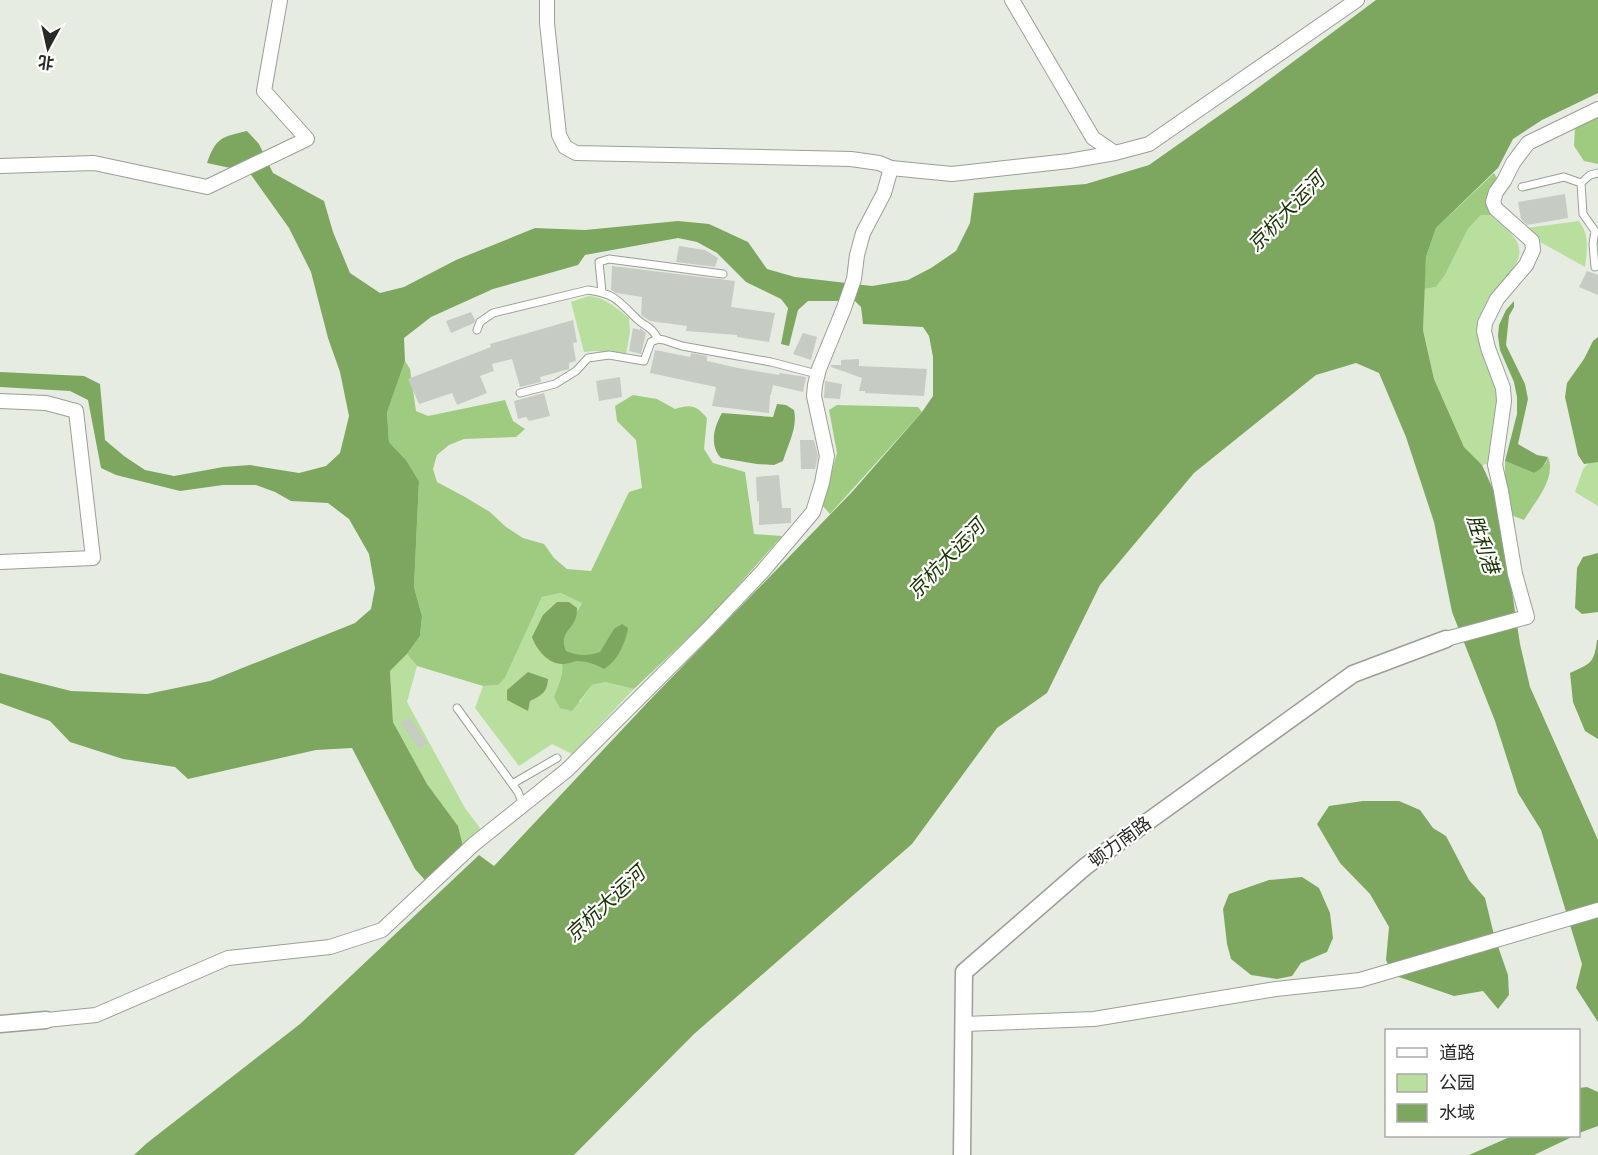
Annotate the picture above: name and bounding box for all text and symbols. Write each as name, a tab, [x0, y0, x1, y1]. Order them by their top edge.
north arrow	[18, 18, 78, 78]
text: 北	[37, 52, 55, 73]
water label: 京杭大运河	[1243, 165, 1332, 256]
water label: 京杭大运河	[903, 512, 992, 603]
water label: 胜利港	[1462, 512, 1505, 579]
street label: 顿力南路	[1084, 812, 1156, 872]
water label: 京杭大运河	[560, 858, 653, 947]
legend	[1385, 1029, 1580, 1137]
text: 道路	[1439, 1042, 1475, 1064]
text: 公园	[1439, 1072, 1475, 1094]
text: 水域	[1439, 1102, 1475, 1124]

